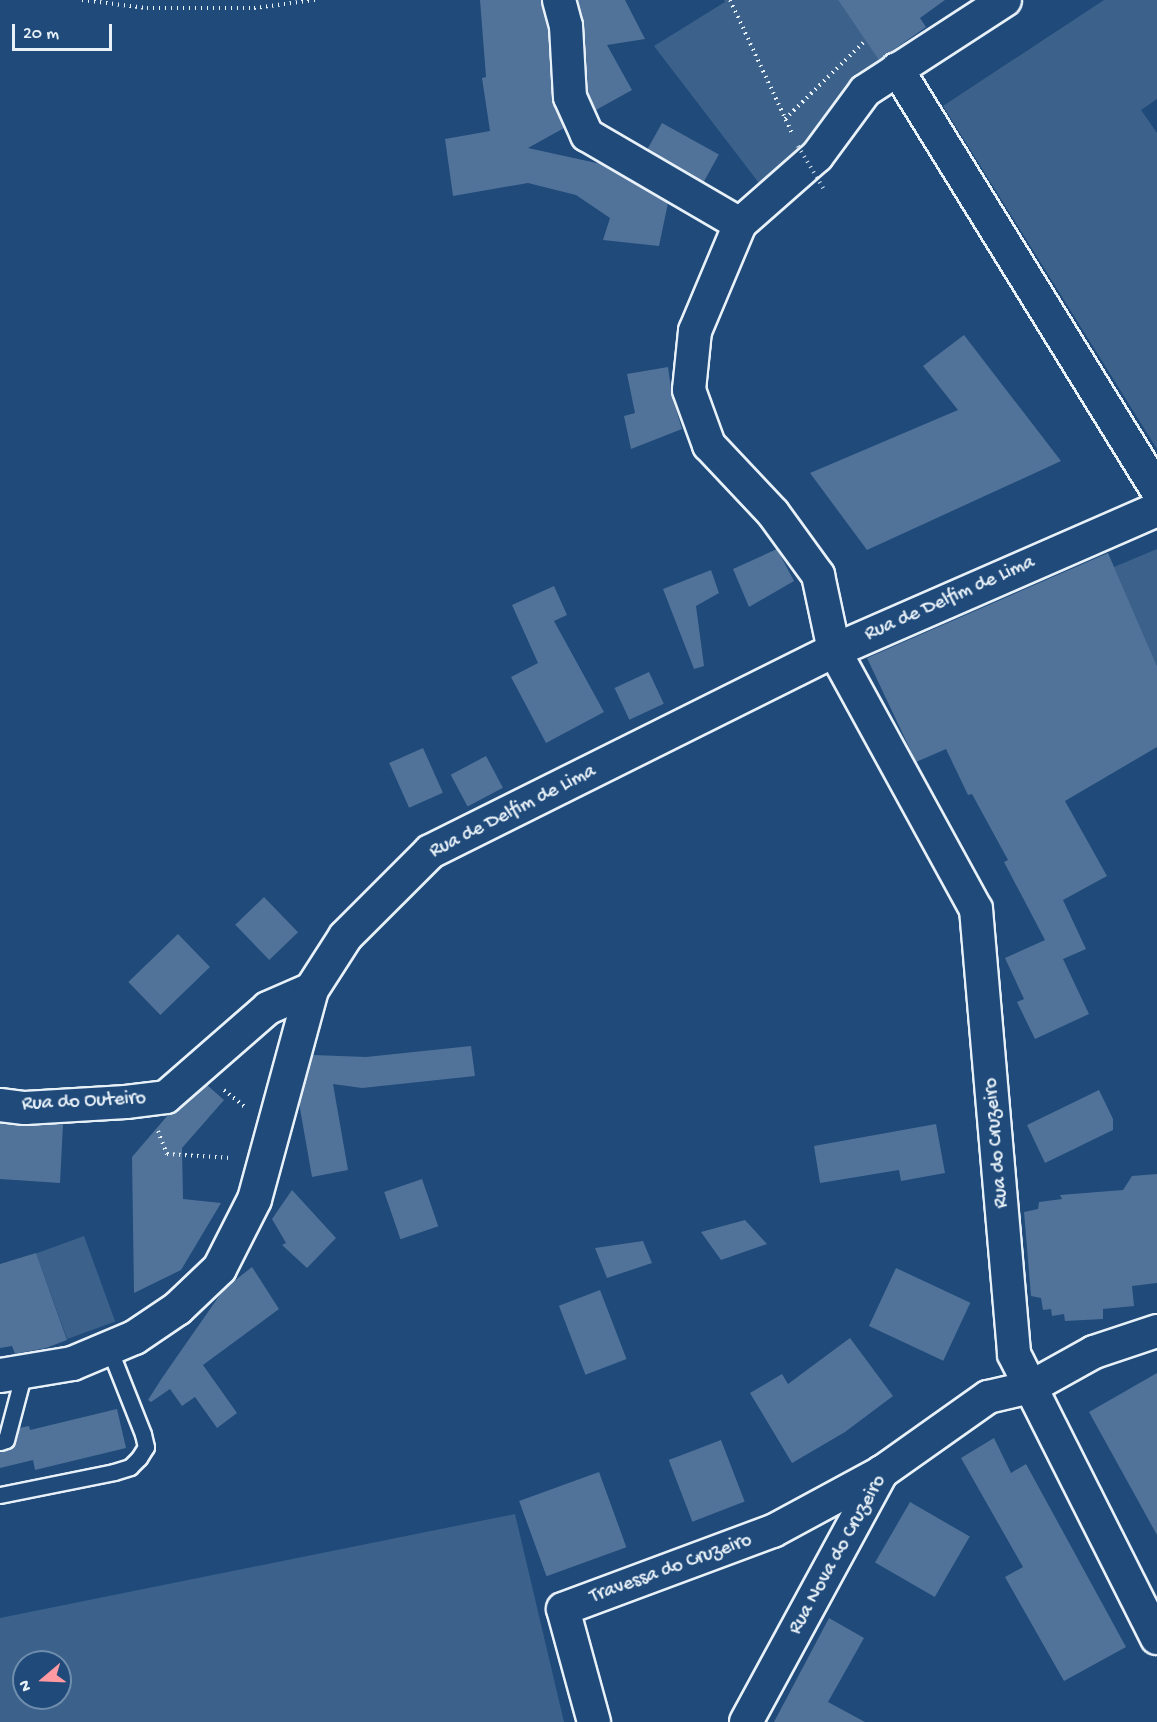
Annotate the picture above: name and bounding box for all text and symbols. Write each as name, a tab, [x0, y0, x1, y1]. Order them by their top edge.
scale bar	[15, 12, 116, 50]
text: 20 m	[23, 24, 59, 45]
street label: Rua de Delfim de Lima	[861, 551, 1039, 647]
street label: Rua de Delfim de Lima	[426, 760, 600, 864]
street label: Rua do Cruzeiro	[979, 1077, 1015, 1209]
street label: Rua do Outeiro	[21, 1087, 147, 1117]
street label: Rua Nova do Cruzeiro	[784, 1471, 892, 1639]
street label: Travessa do Cruzeiro	[587, 1529, 755, 1609]
north arrow	[12, 1650, 72, 1710]
text: N	[16, 1677, 37, 1693]

